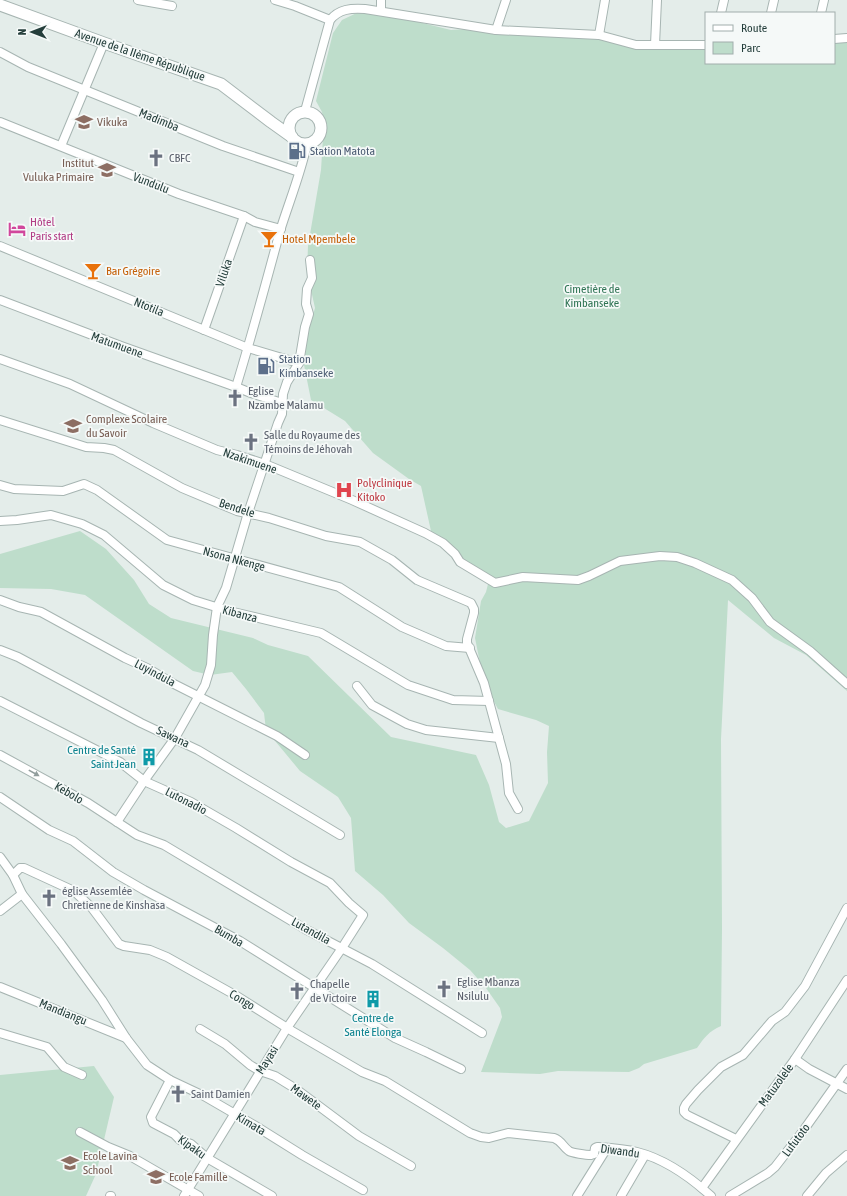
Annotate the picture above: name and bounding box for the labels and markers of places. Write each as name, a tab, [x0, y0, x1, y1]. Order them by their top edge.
school or university icon: Vikuka	[74, 112, 94, 132]
place label: Vikuka	[97, 115, 128, 129]
fuel station icon: Station Matota	[287, 141, 307, 161]
place label: Station Matota	[310, 144, 375, 158]
church icon: CBFC	[146, 148, 166, 168]
place label: CBFC	[169, 151, 191, 165]
place label: Institut Vuluka Primaire	[23, 156, 95, 184]
school or university icon: Institut Vuluka Primaire	[97, 160, 117, 180]
place label: Hôtel Paris start	[30, 215, 74, 243]
hotel icon: Hôtel Paris start	[7, 219, 27, 239]
bar icon: Hotel Mpembele	[259, 229, 279, 249]
place label: Hotel Mpembele	[282, 232, 356, 246]
bar icon: Bar Grégoire	[83, 261, 103, 281]
place label: Bar Grégoire	[106, 264, 160, 278]
place label: Station Kimbanseke	[279, 352, 334, 380]
fuel station icon: Station Kimbanseke	[256, 356, 276, 376]
place label: Eglise Nzambe Malamu	[248, 384, 323, 412]
church icon: Eglise Nzambe Malamu	[225, 388, 245, 408]
place label: Complexe Scolaire du Savoir	[86, 412, 167, 440]
school or university icon: Complexe Scolaire du Savoir	[63, 416, 83, 436]
place label: Salle du Royaume des Témoins de Jéhovah	[264, 428, 360, 456]
church icon: Salle du Royaume des Témoins de Jéhovah	[241, 432, 261, 452]
place label: Polyclinique Kitoko	[357, 476, 412, 504]
hospital icon: Polyclinique Kitoko	[334, 480, 354, 500]
place label: Centre de Santé Saint Jean	[67, 743, 136, 771]
building icon: Centre de Santé Saint Jean	[139, 747, 159, 767]
place label: église Assemlée Chretienne de Kinshasa	[62, 884, 165, 912]
church icon: église Assemlée Chretienne de Kinshasa	[39, 888, 59, 908]
place label: Eglise Mbanza Nsilulu	[457, 975, 520, 1003]
place label: Chapelle de Victoire	[310, 977, 357, 1005]
church icon: Eglise Mbanza Nsilulu	[434, 979, 454, 999]
church icon: Chapelle de Victoire	[287, 981, 307, 1001]
building icon: Centre de Santé Elonga	[363, 989, 383, 1009]
place label: Centre de Santé Elonga	[344, 1011, 402, 1039]
church icon: Saint Damien	[168, 1084, 188, 1104]
place label: Saint Damien	[191, 1087, 250, 1101]
place label: Ecole Lavina School	[83, 1149, 138, 1177]
school or university icon: Ecole Lavina School	[60, 1153, 80, 1173]
school or university icon: Ecole Famille	[146, 1167, 166, 1187]
place label: Ecole Famille	[169, 1170, 228, 1184]

